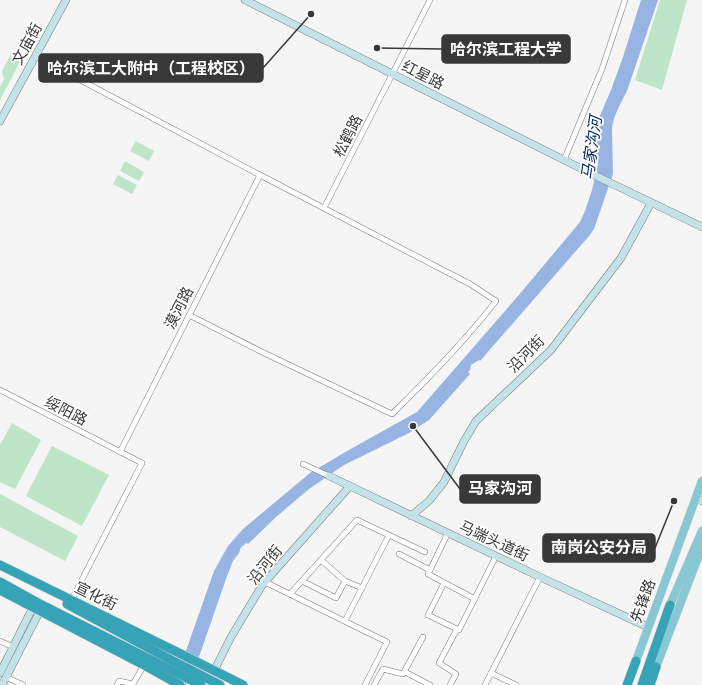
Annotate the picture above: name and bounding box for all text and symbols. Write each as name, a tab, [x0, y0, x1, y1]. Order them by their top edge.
street label: 文庙街	[7, 19, 46, 68]
callout: 哈尔滨工程大学	[442, 35, 570, 63]
text: 哈尔滨工程大学	[450, 39, 562, 60]
callout: 哈尔滨工大附中（工程校区）	[39, 54, 263, 82]
street label: 红星路	[399, 56, 448, 93]
text: 哈尔滨工大附中（工程校区）	[47, 58, 255, 79]
street label: 松鹤路	[329, 111, 366, 160]
water label: 马家沟河	[577, 112, 607, 181]
street label: 漠河路	[160, 283, 197, 332]
street label: 沿河街	[503, 331, 548, 376]
street label: 绥阳路	[42, 392, 91, 429]
callout: 马家沟河	[460, 475, 540, 503]
text: 马家沟河	[468, 478, 532, 499]
street label: 马端头道街	[456, 516, 532, 565]
callout: 南岗公安分局	[543, 534, 655, 562]
text: 南岗公安分局	[551, 537, 647, 558]
street label: 沿河街	[243, 541, 286, 588]
street label: 先锋路	[626, 576, 659, 625]
street label: 宣化街	[72, 577, 121, 614]

